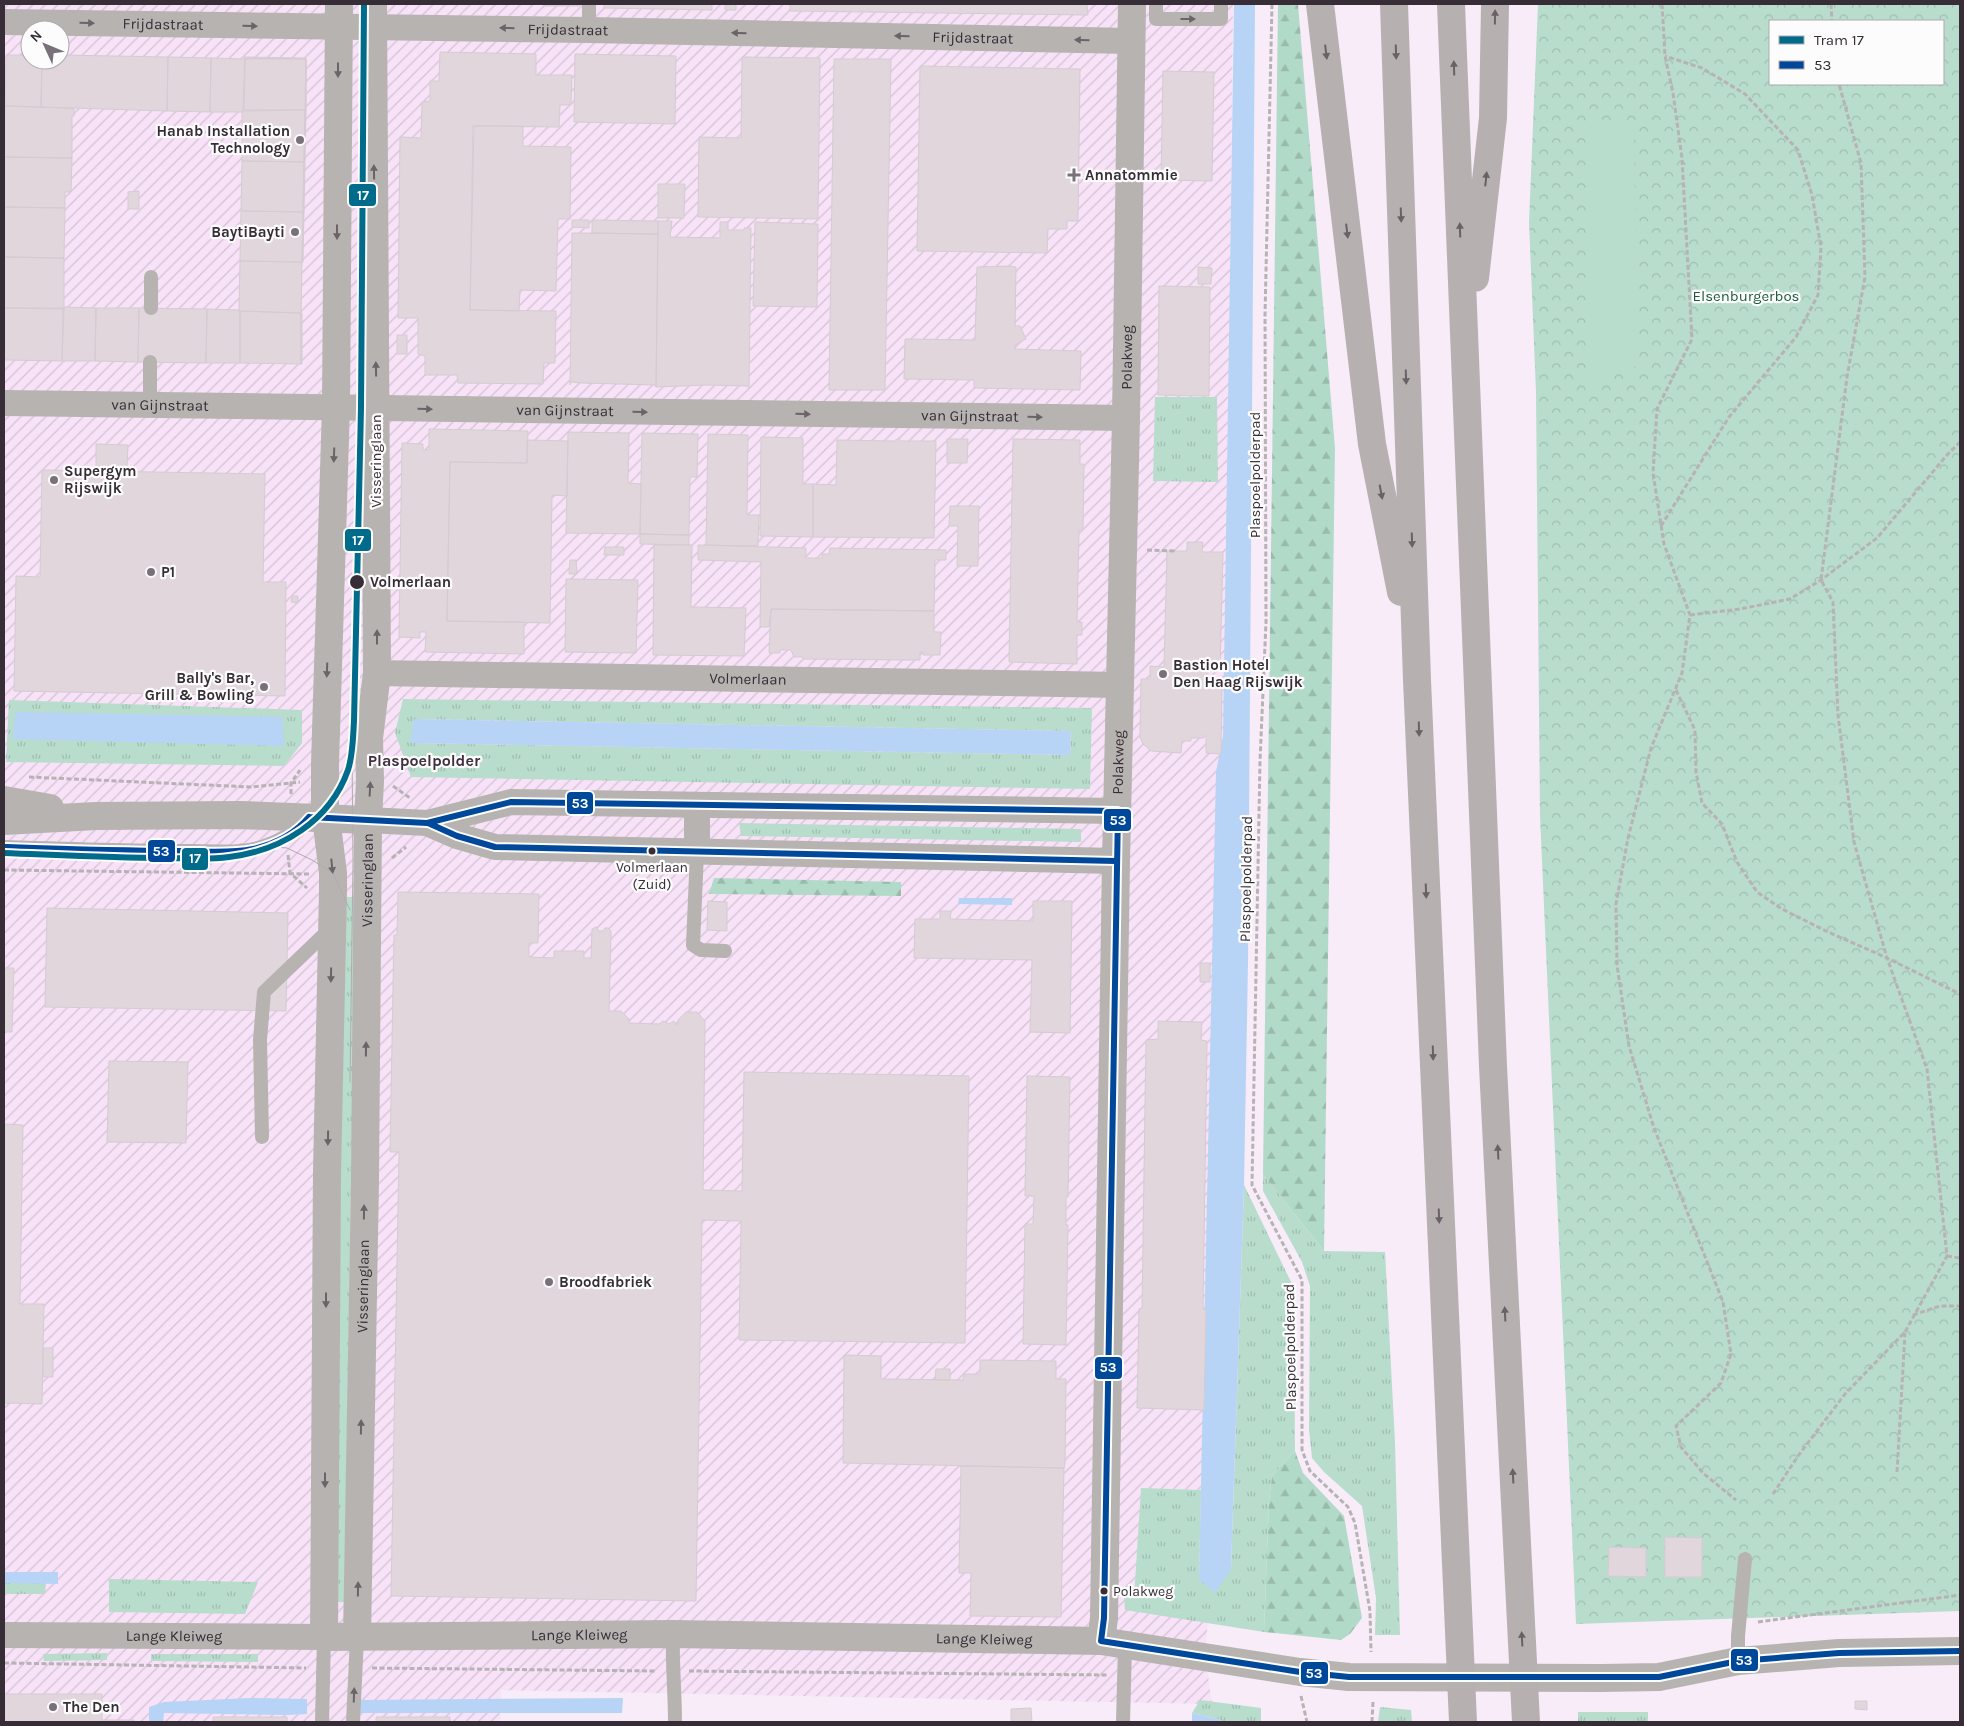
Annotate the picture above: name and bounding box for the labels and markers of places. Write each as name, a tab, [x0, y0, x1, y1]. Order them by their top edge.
place label: Hanab Installation Technology	[156, 122, 290, 157]
marker: Hanab Installation Technology	[294, 134, 306, 146]
place label: Annatommie	[1085, 166, 1178, 184]
marker: Annatommie	[1067, 168, 1081, 182]
place label: BaytiBayti	[211, 223, 285, 241]
marker: BaytiBayti	[289, 226, 301, 238]
place label: Supergym Rijswijk	[64, 462, 136, 497]
marker: Supergym Rijswijk	[48, 474, 60, 486]
place label: P1	[161, 563, 175, 581]
marker: P1	[145, 566, 157, 578]
marker: Volmerlaan	[348, 573, 366, 591]
place label: Volmerlaan	[370, 573, 451, 591]
place label: Bastion Hotel Den Haag Rijswijk	[1173, 656, 1303, 691]
marker: Bastion Hotel Den Haag Rijswijk	[1157, 668, 1169, 680]
place label: Bally's Bar, Grill & Bowling	[145, 669, 254, 704]
marker: Bally's Bar, Grill & Bowling	[258, 681, 270, 693]
marker: Volmerlaan (Zuid)	[647, 846, 657, 856]
place label: Volmerlaan (Zuid)	[616, 859, 688, 893]
place label: Broodfabriek	[559, 1273, 652, 1291]
marker: Broodfabriek	[543, 1276, 555, 1288]
place label: Polakweg	[1113, 1583, 1173, 1600]
marker: Polakweg	[1099, 1586, 1109, 1596]
place label: The Den	[63, 1698, 120, 1716]
marker: The Den	[47, 1701, 59, 1713]

